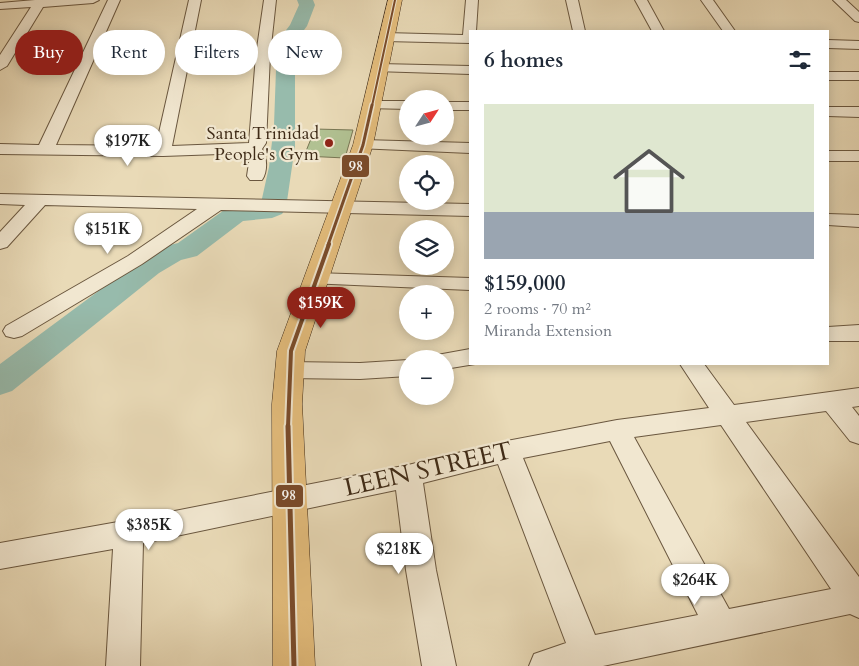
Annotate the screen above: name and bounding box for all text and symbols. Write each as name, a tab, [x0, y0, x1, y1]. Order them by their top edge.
chip: Buy	[15, 30, 83, 75]
chip: Rent	[93, 30, 165, 75]
chip: Filters	[175, 30, 258, 75]
chip: New	[268, 30, 342, 75]
text: 6 homes	[484, 46, 563, 75]
icon: filters	[786, 46, 814, 74]
north arrow	[399, 90, 454, 145]
map controls	[399, 90, 454, 405]
place label: Santa Trinidad People's Gym	[207, 121, 320, 167]
pin: $197K	[93, 124, 163, 167]
text: $197K	[105, 130, 151, 152]
icon: home	[604, 136, 694, 226]
marker: Santa Trinidad People's Gym	[323, 137, 335, 149]
line badge: 98	[341, 154, 370, 178]
button: locate	[399, 155, 454, 210]
text: 98	[349, 157, 363, 176]
pin: $151K	[73, 212, 143, 255]
text: $151K	[85, 218, 131, 240]
button: layers	[399, 220, 454, 275]
text: $159,000	[484, 269, 565, 298]
button: +	[399, 285, 454, 340]
pin: $159K	[286, 286, 356, 329]
text: $159K	[298, 292, 344, 314]
text: 2 rooms · 70 m²	[484, 298, 591, 320]
text: Miranda Extension	[484, 320, 612, 342]
button: −	[399, 350, 454, 405]
street label: LEEN STREET	[341, 433, 515, 505]
line badge: 98	[275, 484, 304, 508]
text: 98	[282, 486, 296, 505]
pin: $385K	[114, 508, 184, 551]
text: $385K	[126, 514, 172, 536]
pin: $218K	[364, 532, 434, 575]
text: $218K	[376, 538, 422, 560]
pin: $264K	[660, 564, 730, 606]
text: $264K	[672, 569, 718, 591]

